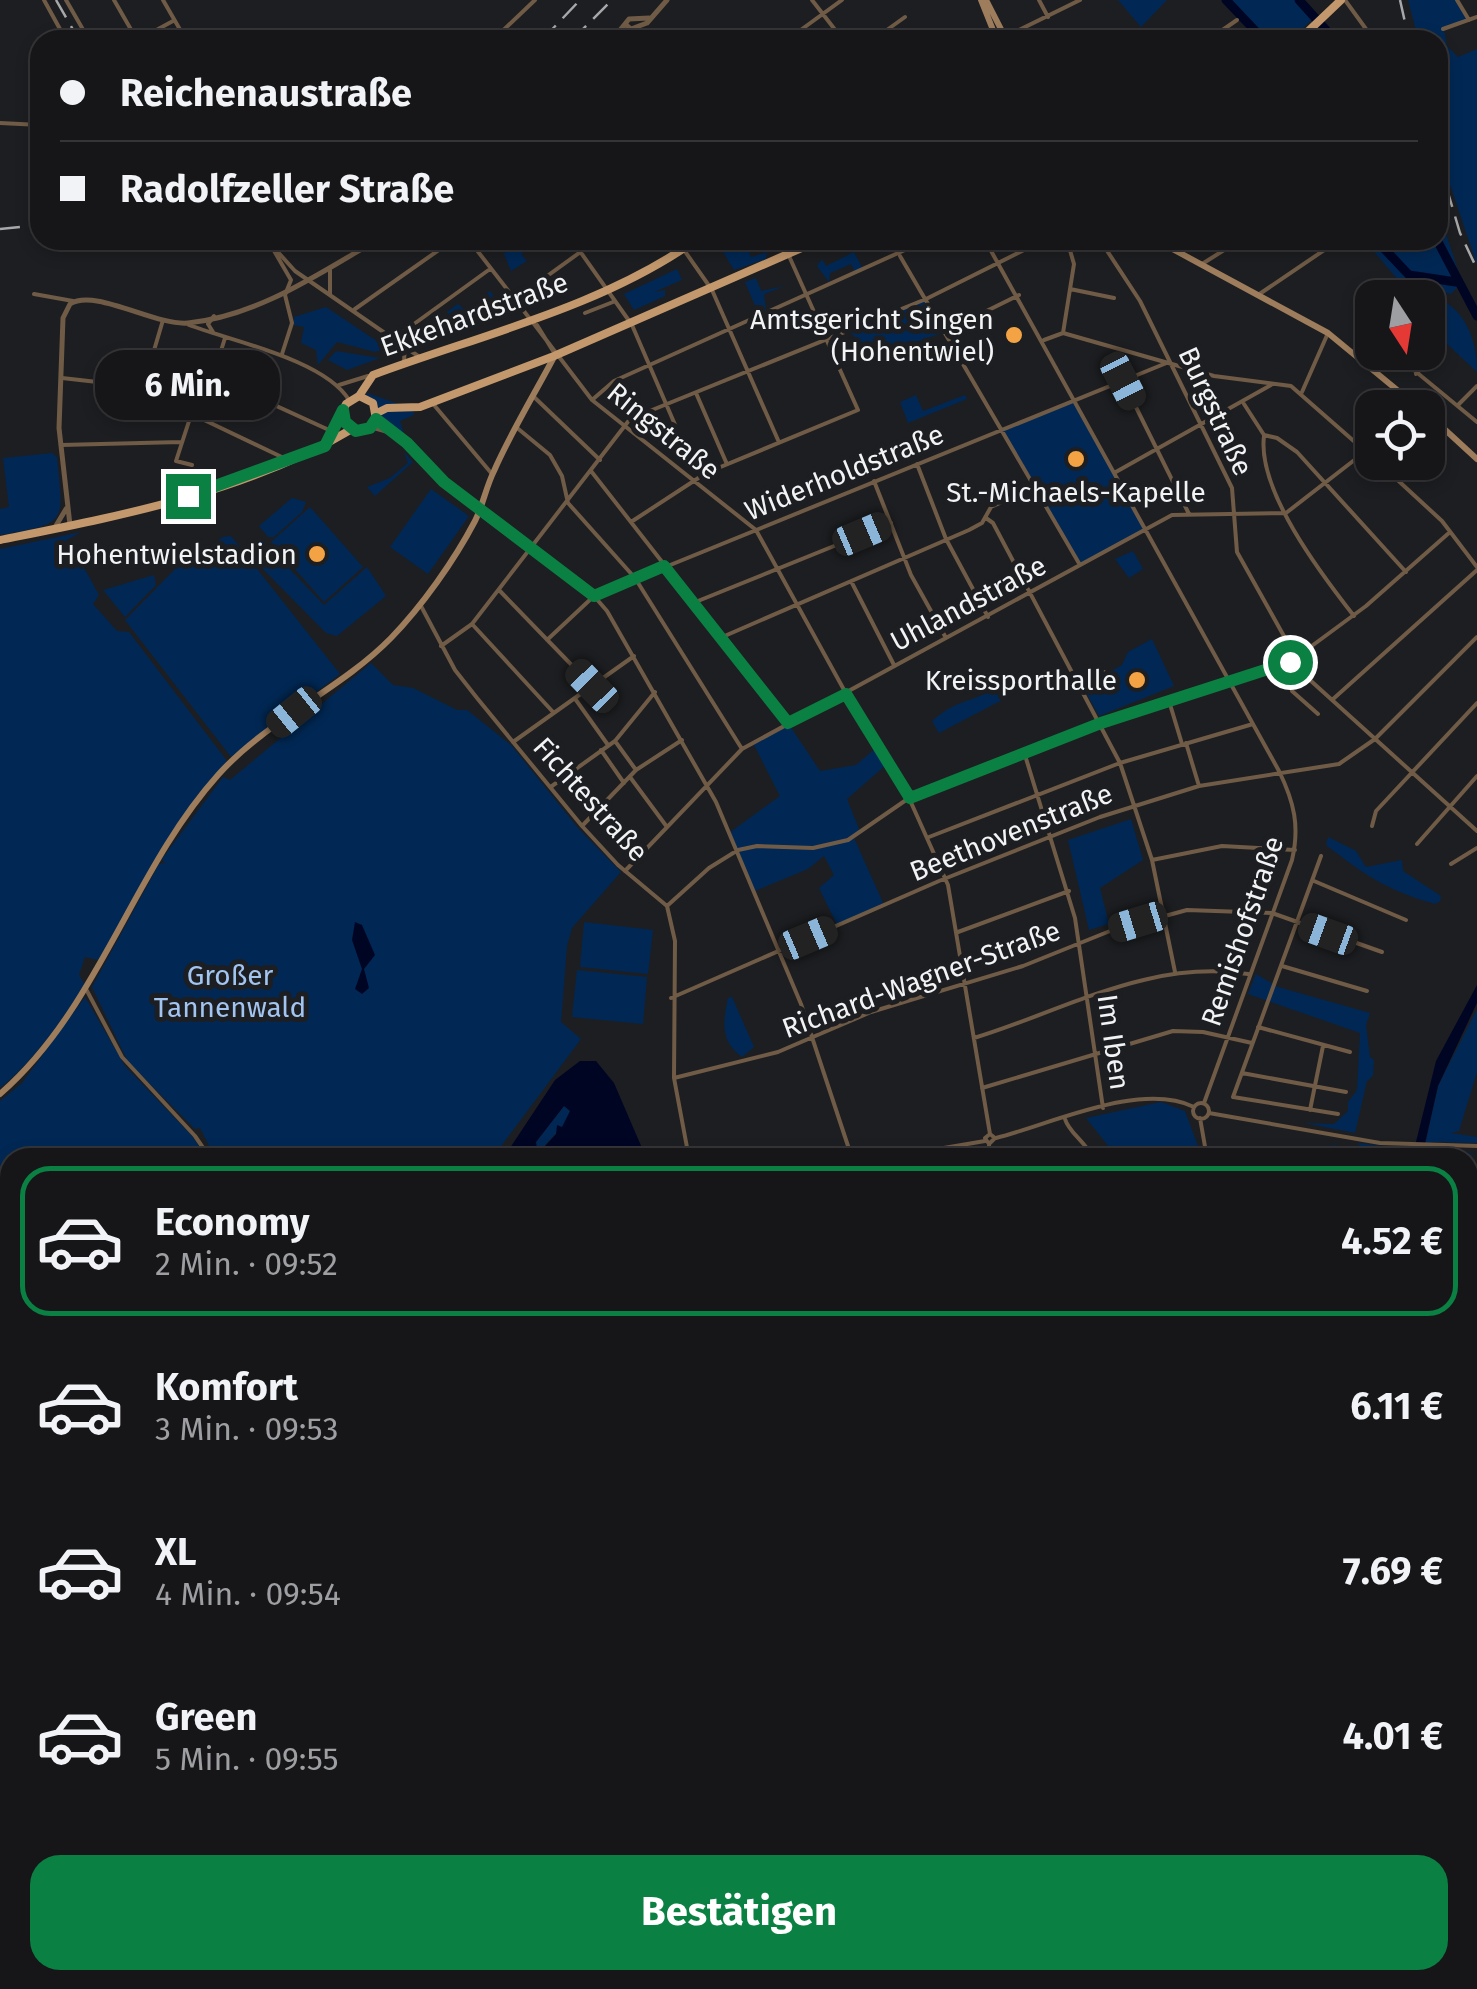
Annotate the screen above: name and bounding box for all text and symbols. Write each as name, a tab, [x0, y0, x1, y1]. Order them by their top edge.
text: Reichenaustraße	[120, 70, 412, 116]
text: Radolfzeller Straße	[120, 166, 454, 212]
street label: Ekkehardstraße	[376, 265, 572, 364]
north arrow	[1355, 280, 1445, 370]
map controls	[1355, 280, 1445, 480]
place label: Amtsgericht Singen (Hohentwiel)	[750, 303, 994, 368]
marker: Amtsgericht Singen (Hohentwiel)	[1003, 324, 1025, 346]
street label: Burgstraße	[1171, 342, 1260, 481]
car	[1096, 347, 1150, 415]
callout: 6 Min.	[96, 351, 280, 421]
text: 6 Min.	[145, 366, 230, 404]
street label: Ringstraße	[601, 376, 727, 487]
button: locate	[1355, 390, 1445, 480]
street label: Widerholdstraße	[740, 418, 948, 527]
marker: St.-Michaels-Kapelle	[1065, 448, 1087, 470]
route end	[166, 474, 211, 519]
place label: St.-Michaels-Kapelle	[946, 476, 1206, 509]
car	[829, 508, 895, 560]
place label: Hohentwielstadion	[56, 538, 297, 571]
marker: Hohentwielstadion	[306, 543, 328, 565]
street label: Uhlandstraße	[885, 549, 1052, 658]
route start	[1268, 640, 1313, 685]
car	[560, 654, 624, 718]
place label: Kreissporthalle	[925, 664, 1117, 697]
marker: Kreissporthalle	[1126, 669, 1148, 691]
car	[261, 681, 327, 743]
street label: Fichtestraße	[526, 731, 655, 868]
street label: Beethovenstraße	[905, 777, 1117, 888]
street label: Remishofstraße	[1195, 832, 1290, 1031]
car	[1105, 899, 1171, 945]
car	[1295, 910, 1361, 958]
car	[775, 912, 841, 964]
street label: Richard-Wagner-Straße	[778, 914, 1065, 1045]
park label: Großer Tannenwald	[154, 959, 306, 1024]
street label: Im Iben	[1090, 992, 1137, 1092]
icon: car	[35, 1196, 125, 1286]
text: Economy	[155, 1199, 310, 1245]
text: 4.52 €	[1341, 1218, 1443, 1264]
text: 2 Min. · 09:52	[155, 1245, 338, 1283]
icon: car	[35, 1361, 125, 1451]
text: Komfort	[155, 1364, 298, 1410]
text: 6.11 €	[1350, 1383, 1443, 1429]
text: 3 Min. · 09:53	[155, 1410, 338, 1448]
icon: car	[35, 1526, 125, 1616]
text: XL	[155, 1529, 197, 1575]
text: 7.69 €	[1343, 1548, 1443, 1594]
text: 4 Min. · 09:54	[155, 1575, 341, 1613]
icon: car	[35, 1691, 125, 1781]
text: Green	[155, 1694, 258, 1740]
text: 4.01 €	[1342, 1713, 1443, 1759]
text: 5 Min. · 09:55	[155, 1740, 339, 1778]
button: Bestätigen	[30, 1855, 1448, 1970]

